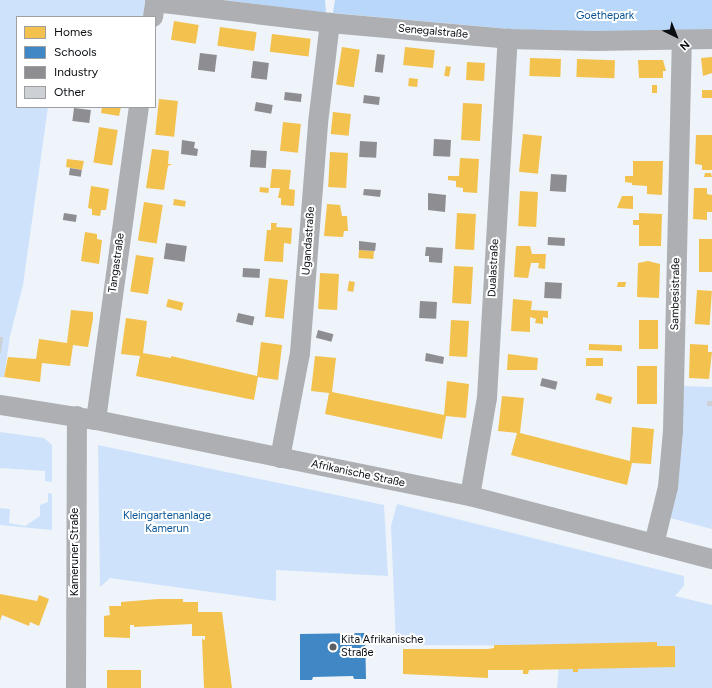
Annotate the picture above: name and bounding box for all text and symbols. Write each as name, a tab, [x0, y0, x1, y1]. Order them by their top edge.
park label: Goethepark	[576, 9, 634, 23]
legend	[16, 16, 156, 108]
north arrow	[656, 16, 696, 56]
street label: Senegalstraße	[397, 22, 469, 42]
text: Homes	[54, 25, 92, 39]
text: N	[677, 37, 692, 53]
text: Schools	[54, 45, 97, 59]
text: Industry	[54, 65, 98, 79]
text: Other	[54, 85, 85, 99]
street label: Ugandastraße	[300, 206, 318, 276]
street label: Tangastraße	[106, 232, 128, 294]
street label: Dualastraße	[486, 239, 502, 297]
street label: Sambesistraße	[669, 258, 683, 330]
street label: Afrikanische Straße	[310, 458, 406, 490]
street label: Kameruner Straße	[68, 508, 82, 596]
park label: Kleingartenanlage Kamerun	[123, 510, 211, 536]
place label: Kita Afrikanische Straße	[341, 634, 423, 660]
marker: Kita Afrikanische Straße	[328, 642, 338, 652]

